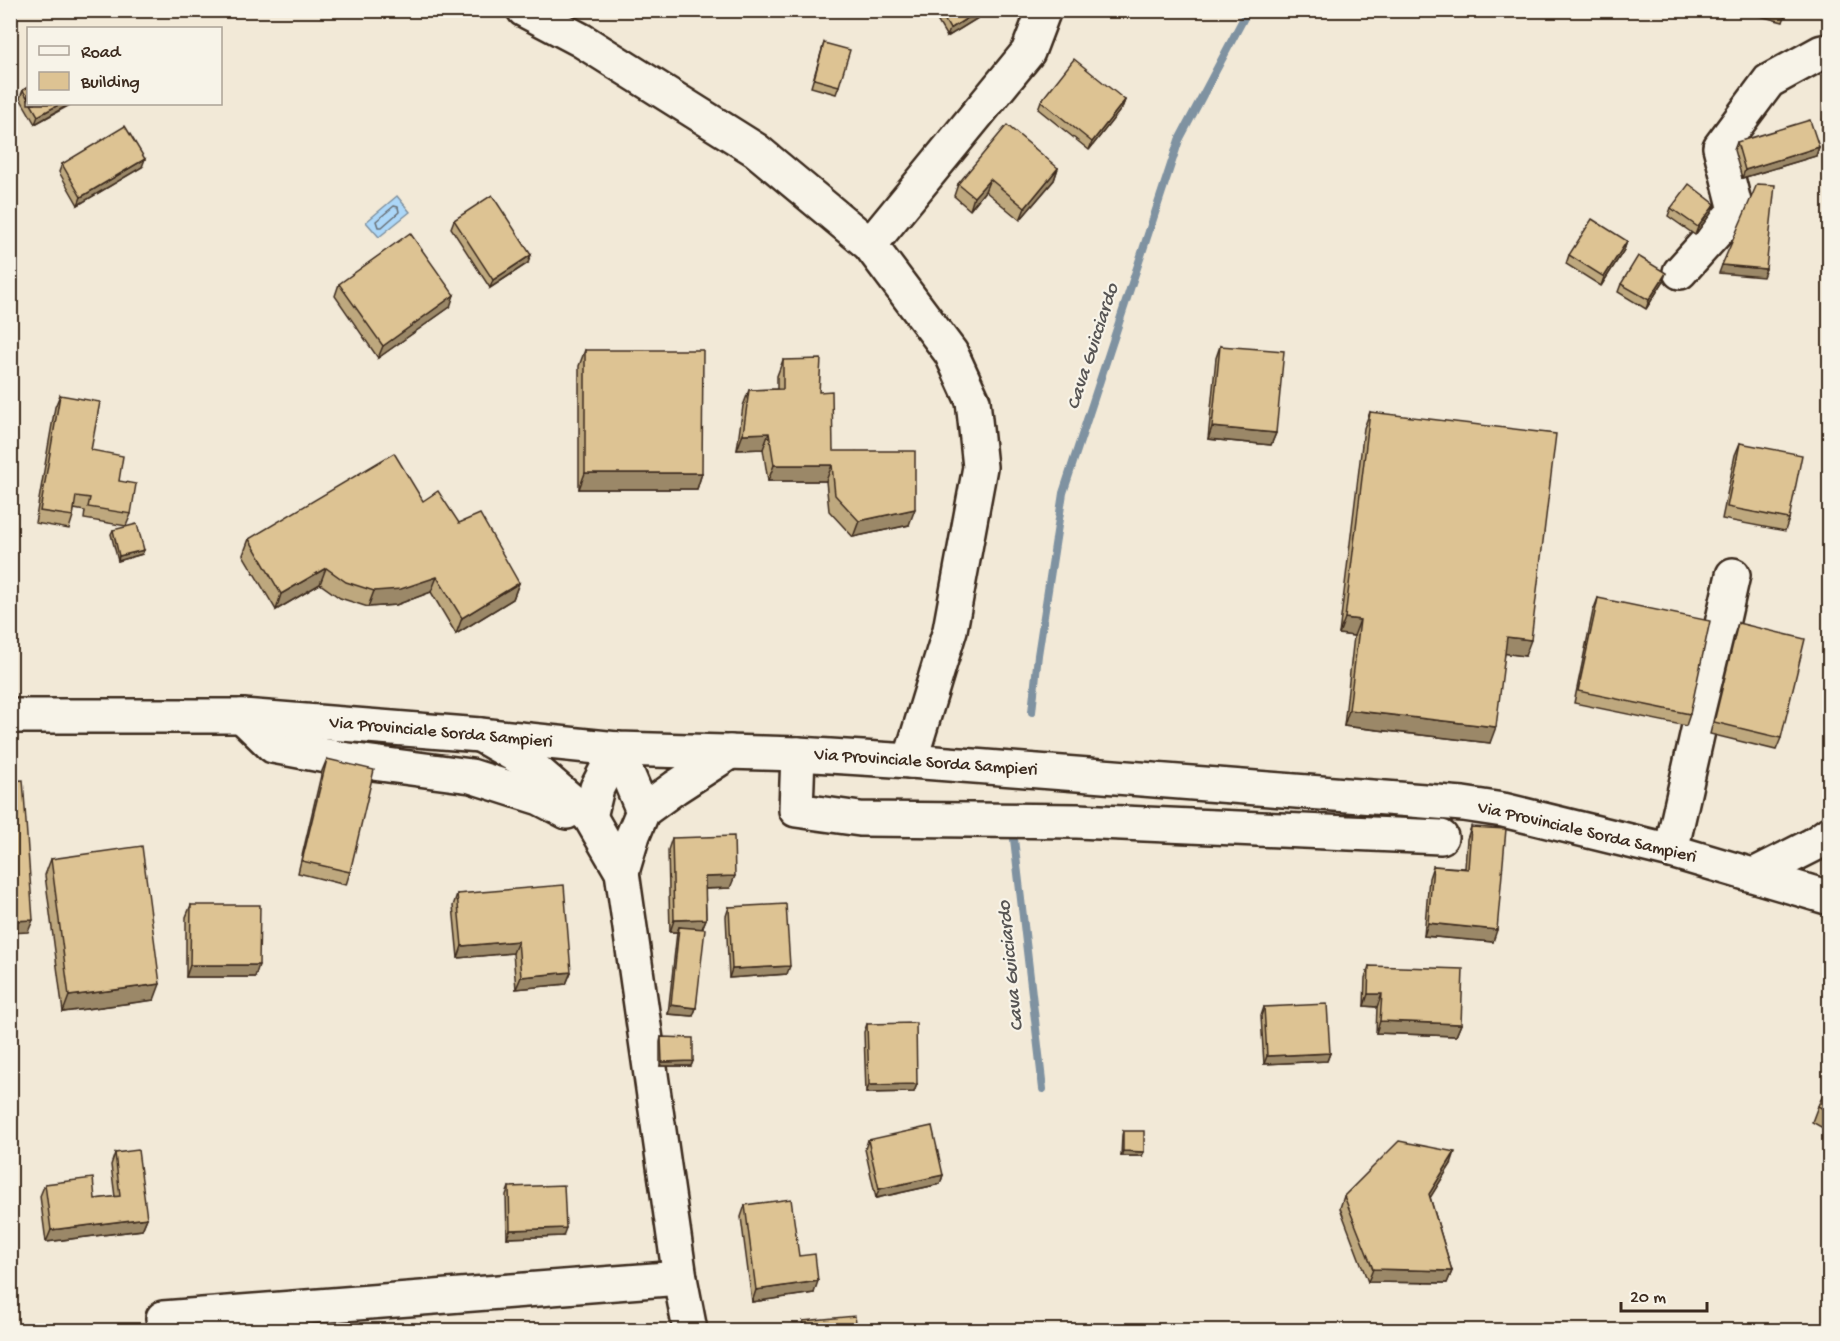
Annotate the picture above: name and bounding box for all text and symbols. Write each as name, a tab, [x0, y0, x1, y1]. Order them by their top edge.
legend	[27, 27, 222, 105]
text: Road	[81, 43, 122, 64]
text: Building	[80, 73, 140, 94]
water label: Cava Guicciardo	[1063, 280, 1126, 413]
street label: Via Provinciale Sorda Sampieri	[327, 713, 554, 753]
street label: Via Provinciale Sorda Sampieri	[813, 745, 1039, 781]
street label: Via Provinciale Sorda Sampieri	[1475, 797, 1699, 868]
water label: Cava Guicciardo	[994, 898, 1030, 1032]
scale bar	[1621, 1275, 1706, 1313]
text: 20 m	[1630, 1288, 1666, 1309]

